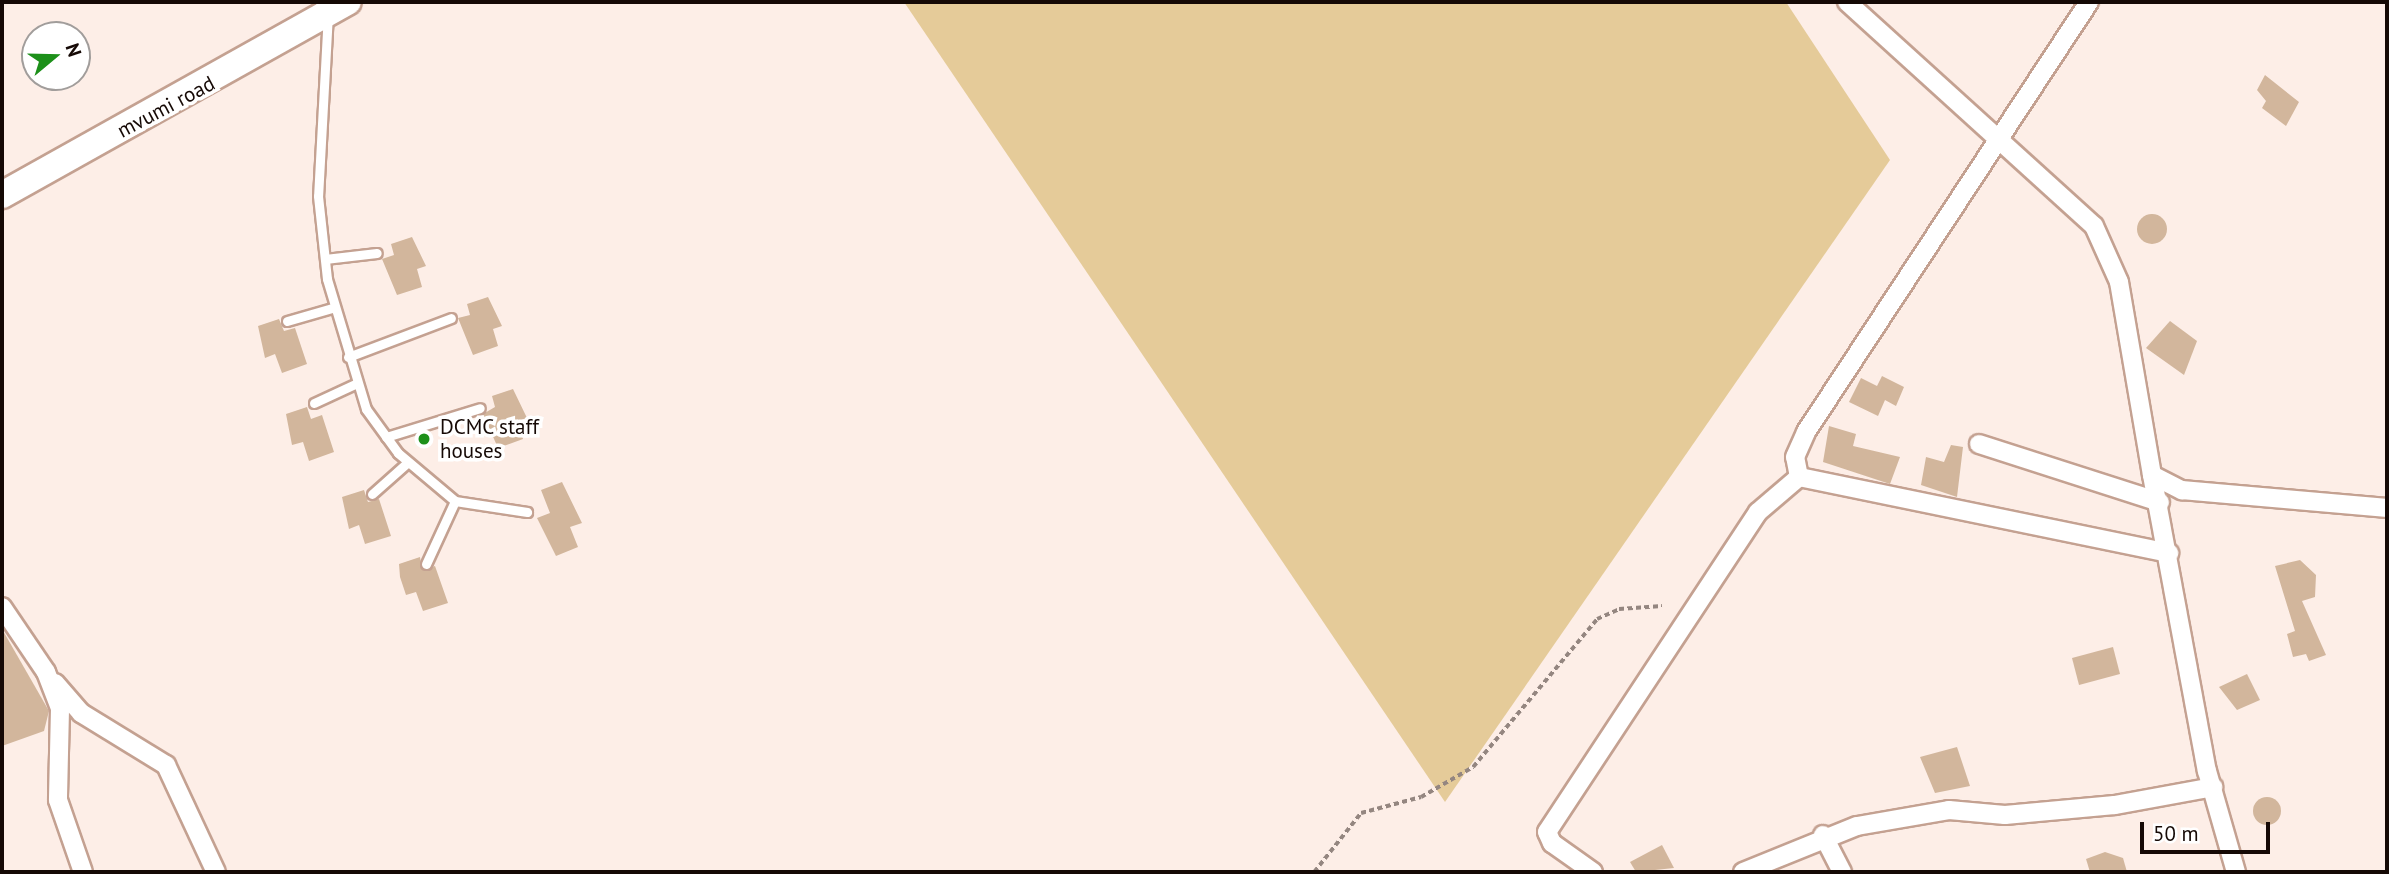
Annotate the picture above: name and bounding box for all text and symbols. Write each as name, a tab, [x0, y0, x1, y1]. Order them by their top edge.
north arrow	[21, 21, 91, 91]
text: N	[61, 40, 87, 60]
street label: mvumi road	[113, 71, 219, 143]
place label: DCMC staff houses	[440, 414, 540, 464]
marker: DCMC staff houses	[414, 429, 434, 449]
scale bar	[2144, 808, 2274, 852]
text: 50 m	[2153, 820, 2199, 847]

